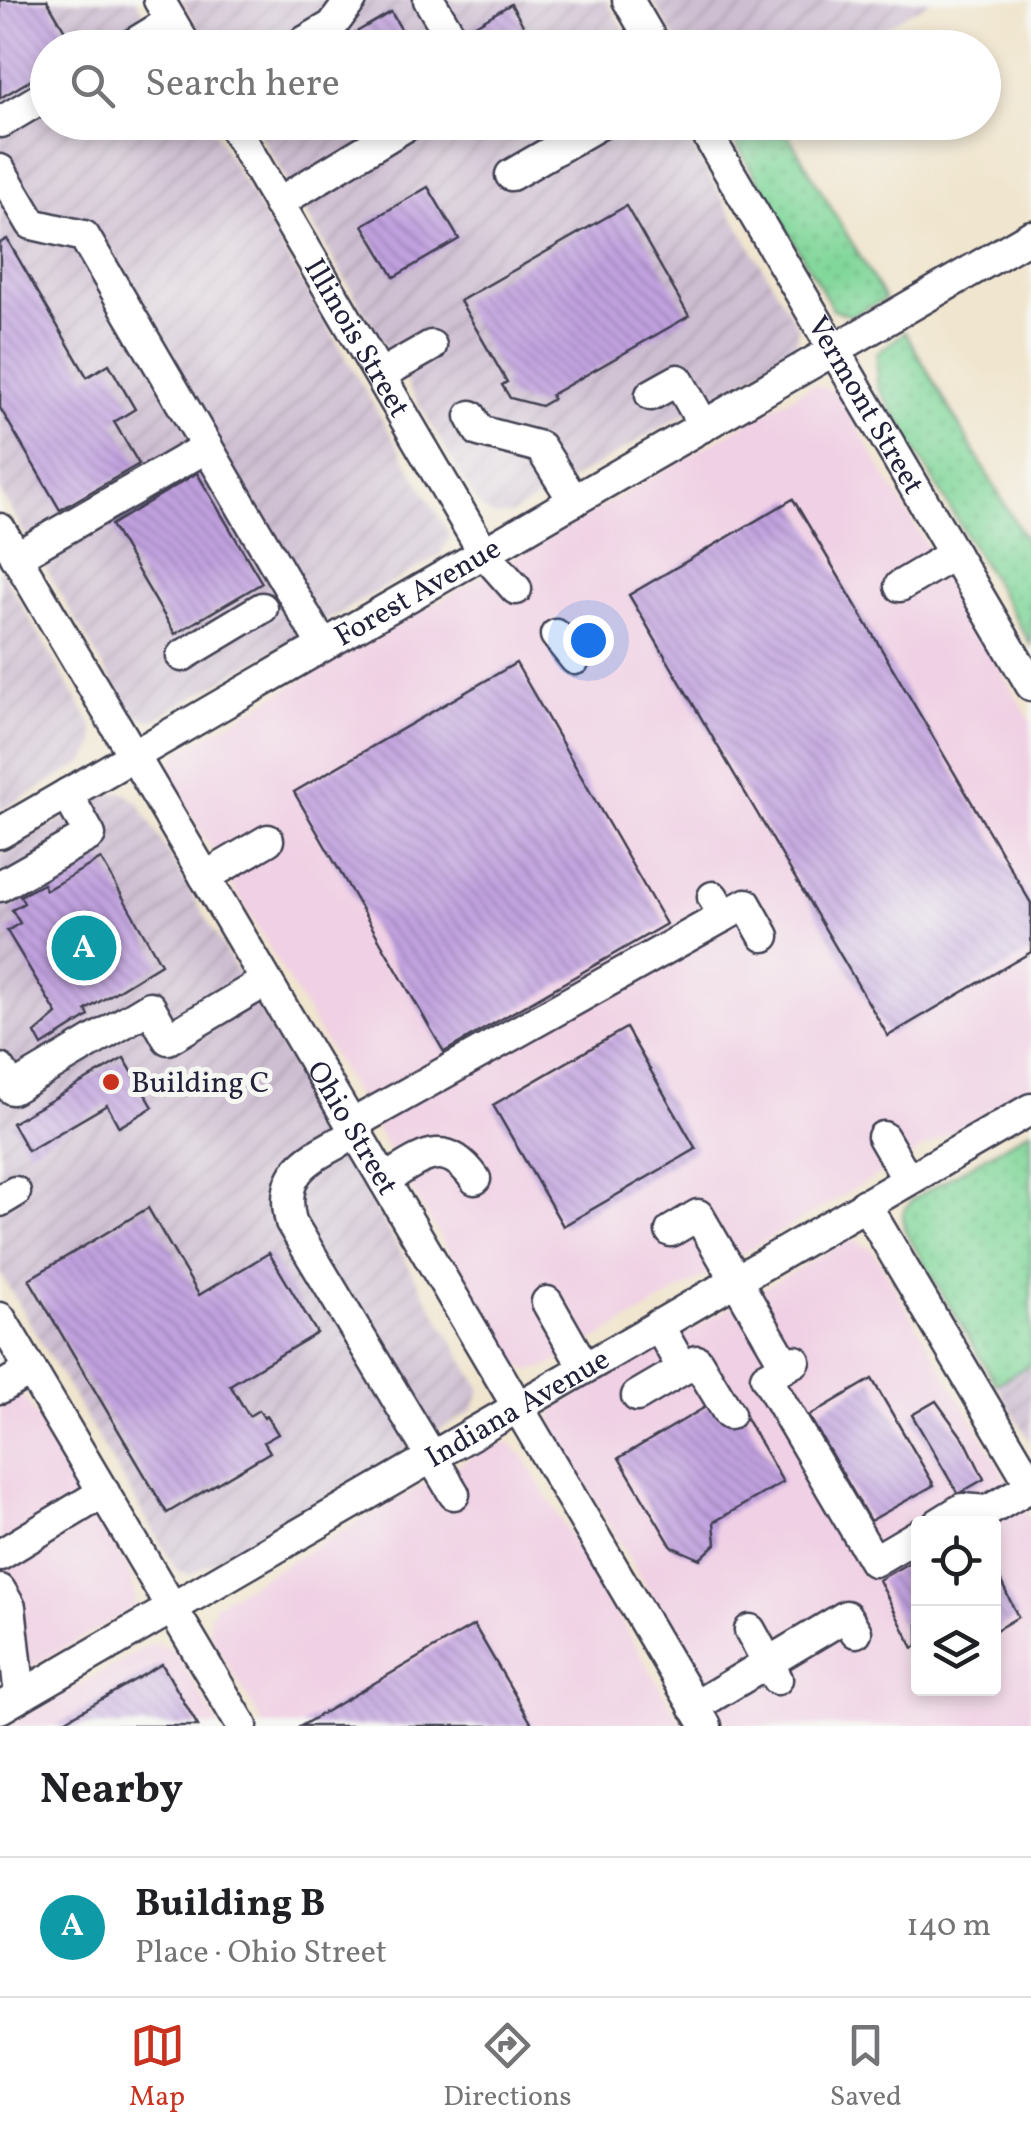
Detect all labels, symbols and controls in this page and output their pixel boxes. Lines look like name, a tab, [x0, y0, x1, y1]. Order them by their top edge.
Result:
search box	[30, 30, 1001, 140]
icon: search	[65, 58, 120, 113]
text: Search here	[145, 59, 340, 112]
street label: Illinois Street	[293, 251, 419, 426]
street label: Vermont Street	[796, 309, 933, 503]
street label: Forest Avenue	[327, 529, 509, 658]
your location	[563, 615, 614, 666]
pin: A	[52, 910, 116, 986]
street label: Ohio Street	[295, 1054, 407, 1204]
place label: Building C	[131, 1063, 269, 1105]
marker: Building C	[100, 1071, 122, 1093]
street label: Indiana Avenue	[418, 1339, 618, 1479]
map controls	[911, 1516, 1001, 1696]
button: locate	[911, 1516, 1001, 1606]
button: layers	[911, 1606, 1001, 1696]
text: Nearby	[40, 1762, 183, 1821]
text: Building B	[135, 1879, 326, 1932]
text: A	[61, 1905, 84, 1949]
text: 140 m	[906, 1905, 991, 1949]
text: Place · Ohio Street	[135, 1932, 387, 1976]
tab: Map	[129, 2018, 185, 2117]
tab: Directions	[443, 2018, 572, 2117]
tab: Saved	[830, 2018, 902, 2117]

